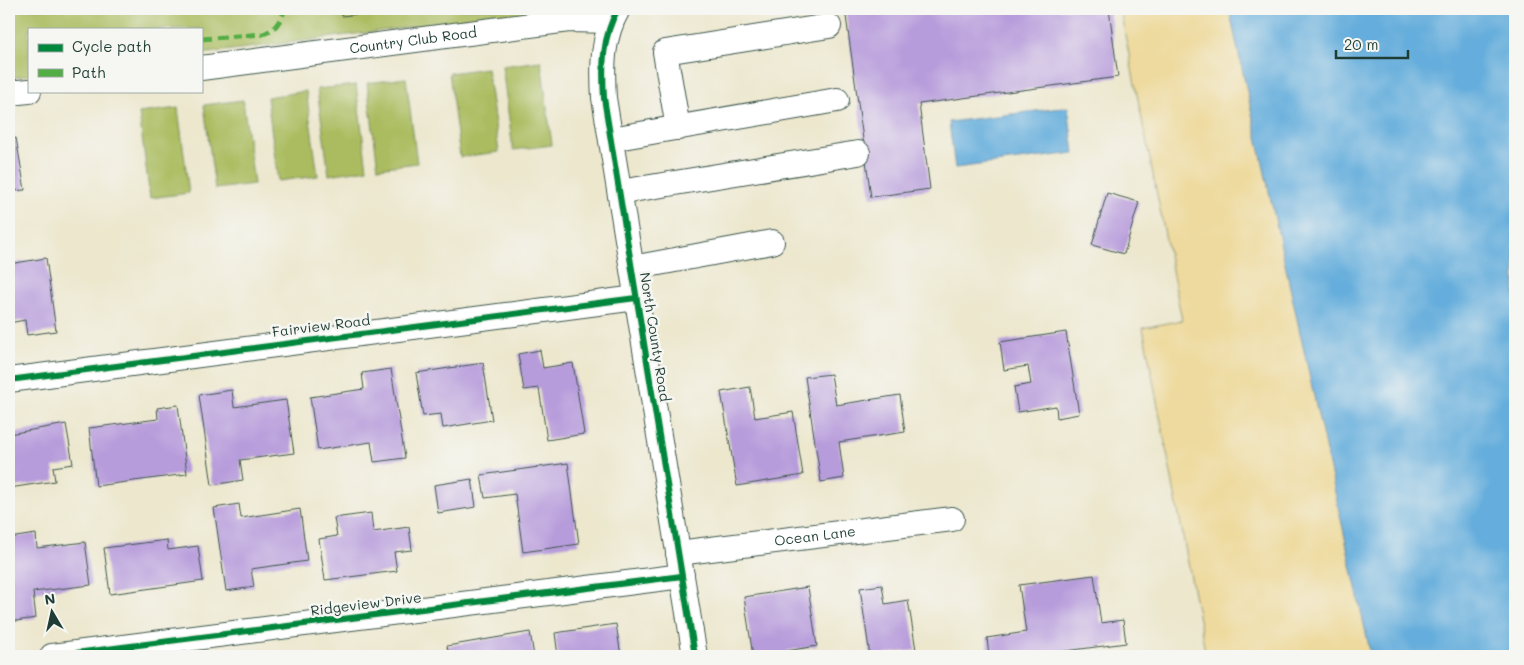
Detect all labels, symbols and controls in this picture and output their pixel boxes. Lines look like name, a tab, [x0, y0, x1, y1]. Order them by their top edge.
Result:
street label: Country Club Road	[348, 22, 478, 58]
legend	[28, 28, 202, 92]
scale bar	[1336, 28, 1409, 60]
text: 20 m	[1344, 34, 1378, 54]
text: Cycle path	[72, 36, 151, 56]
text: Path	[72, 62, 106, 82]
street label: North County Road	[636, 271, 675, 403]
street label: Fairview Road	[271, 310, 371, 341]
street label: Ocean Lane	[773, 521, 857, 550]
street label: Ridgeview Drive	[309, 587, 422, 620]
north arrow	[28, 588, 78, 638]
text: N	[43, 588, 57, 609]

